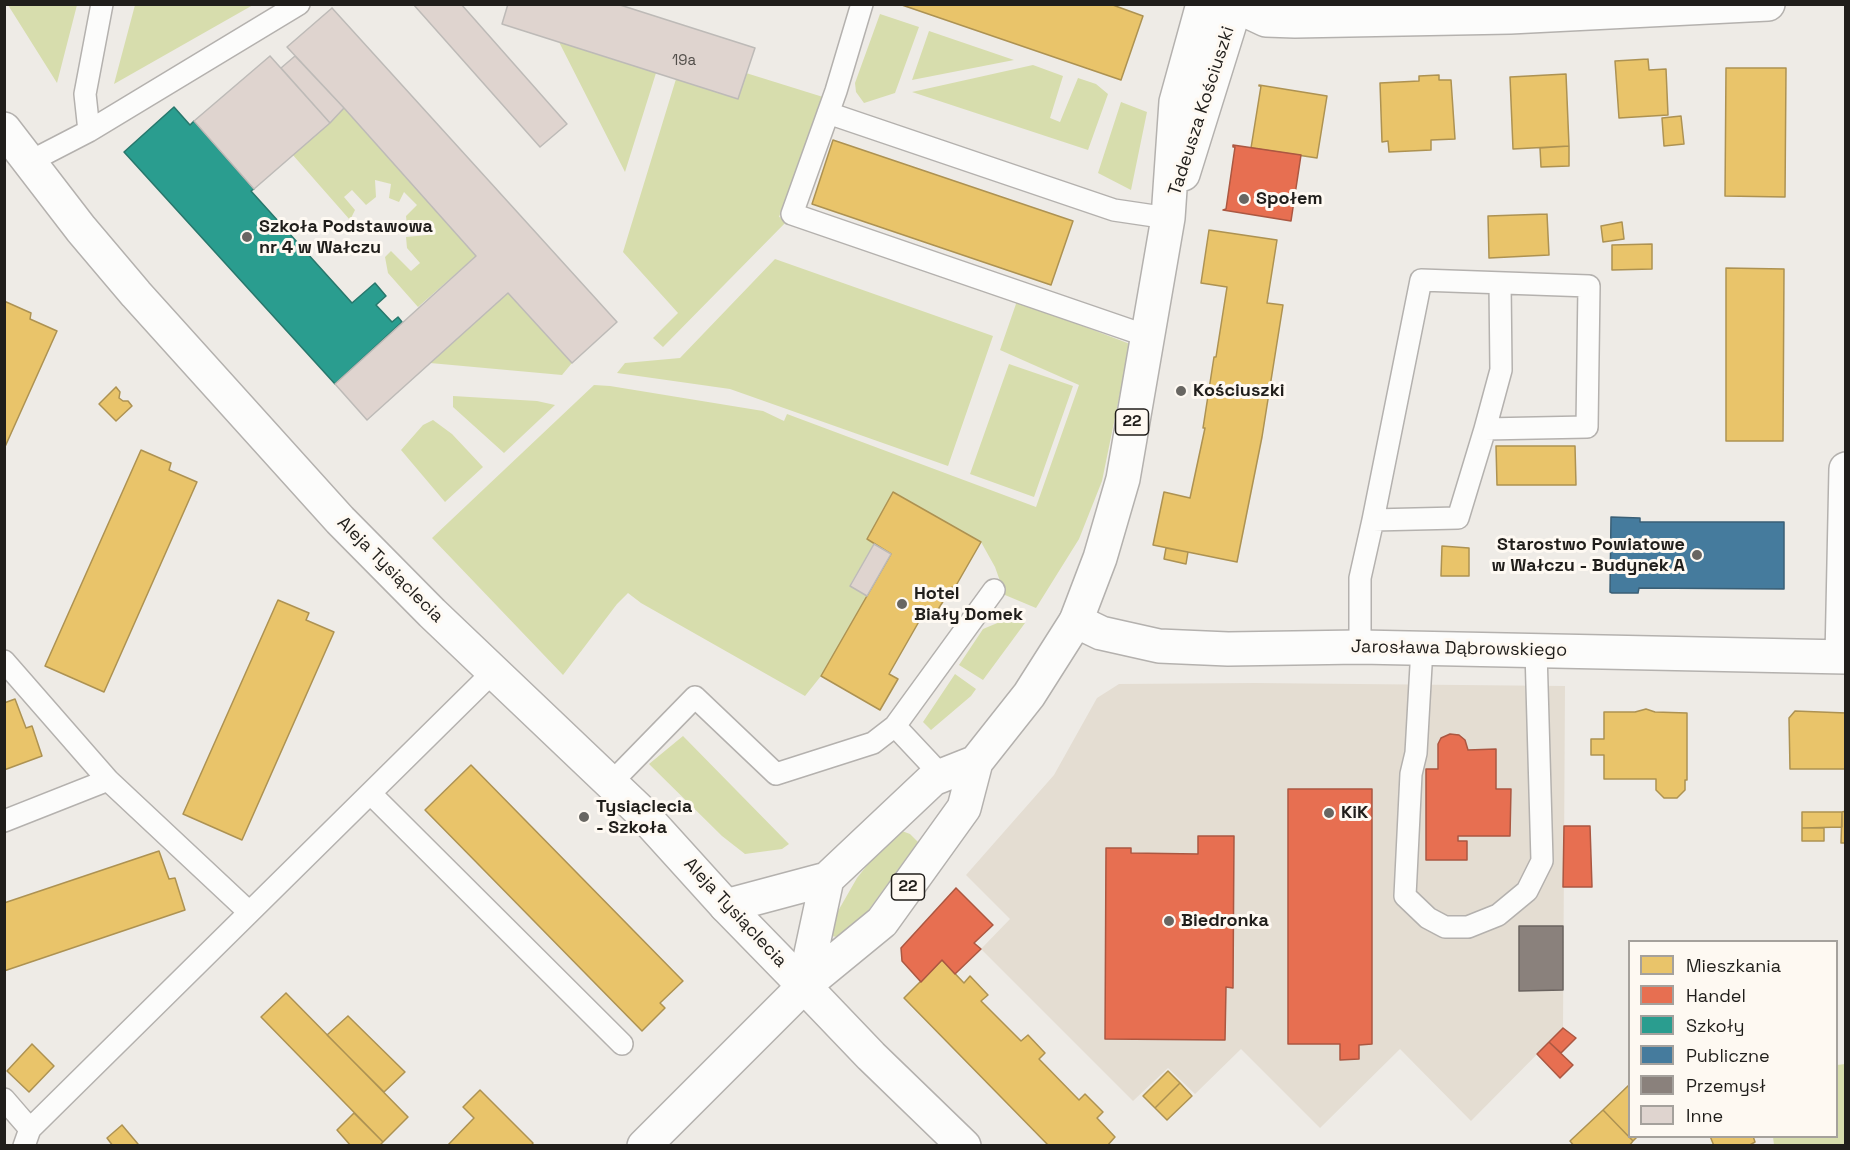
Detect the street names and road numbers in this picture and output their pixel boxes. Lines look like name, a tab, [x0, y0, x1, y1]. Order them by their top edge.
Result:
street label: Tadeusza Kościuszki	[1164, 24, 1240, 198]
road number: 22	[1116, 409, 1148, 435]
street label: Aleja Tysiąclecia	[332, 512, 448, 628]
street label: Jarosława Dąbrowskiego	[1351, 636, 1567, 662]
street label: Aleja Tysiąclecia	[679, 854, 791, 972]
road number: 22	[892, 874, 924, 900]

